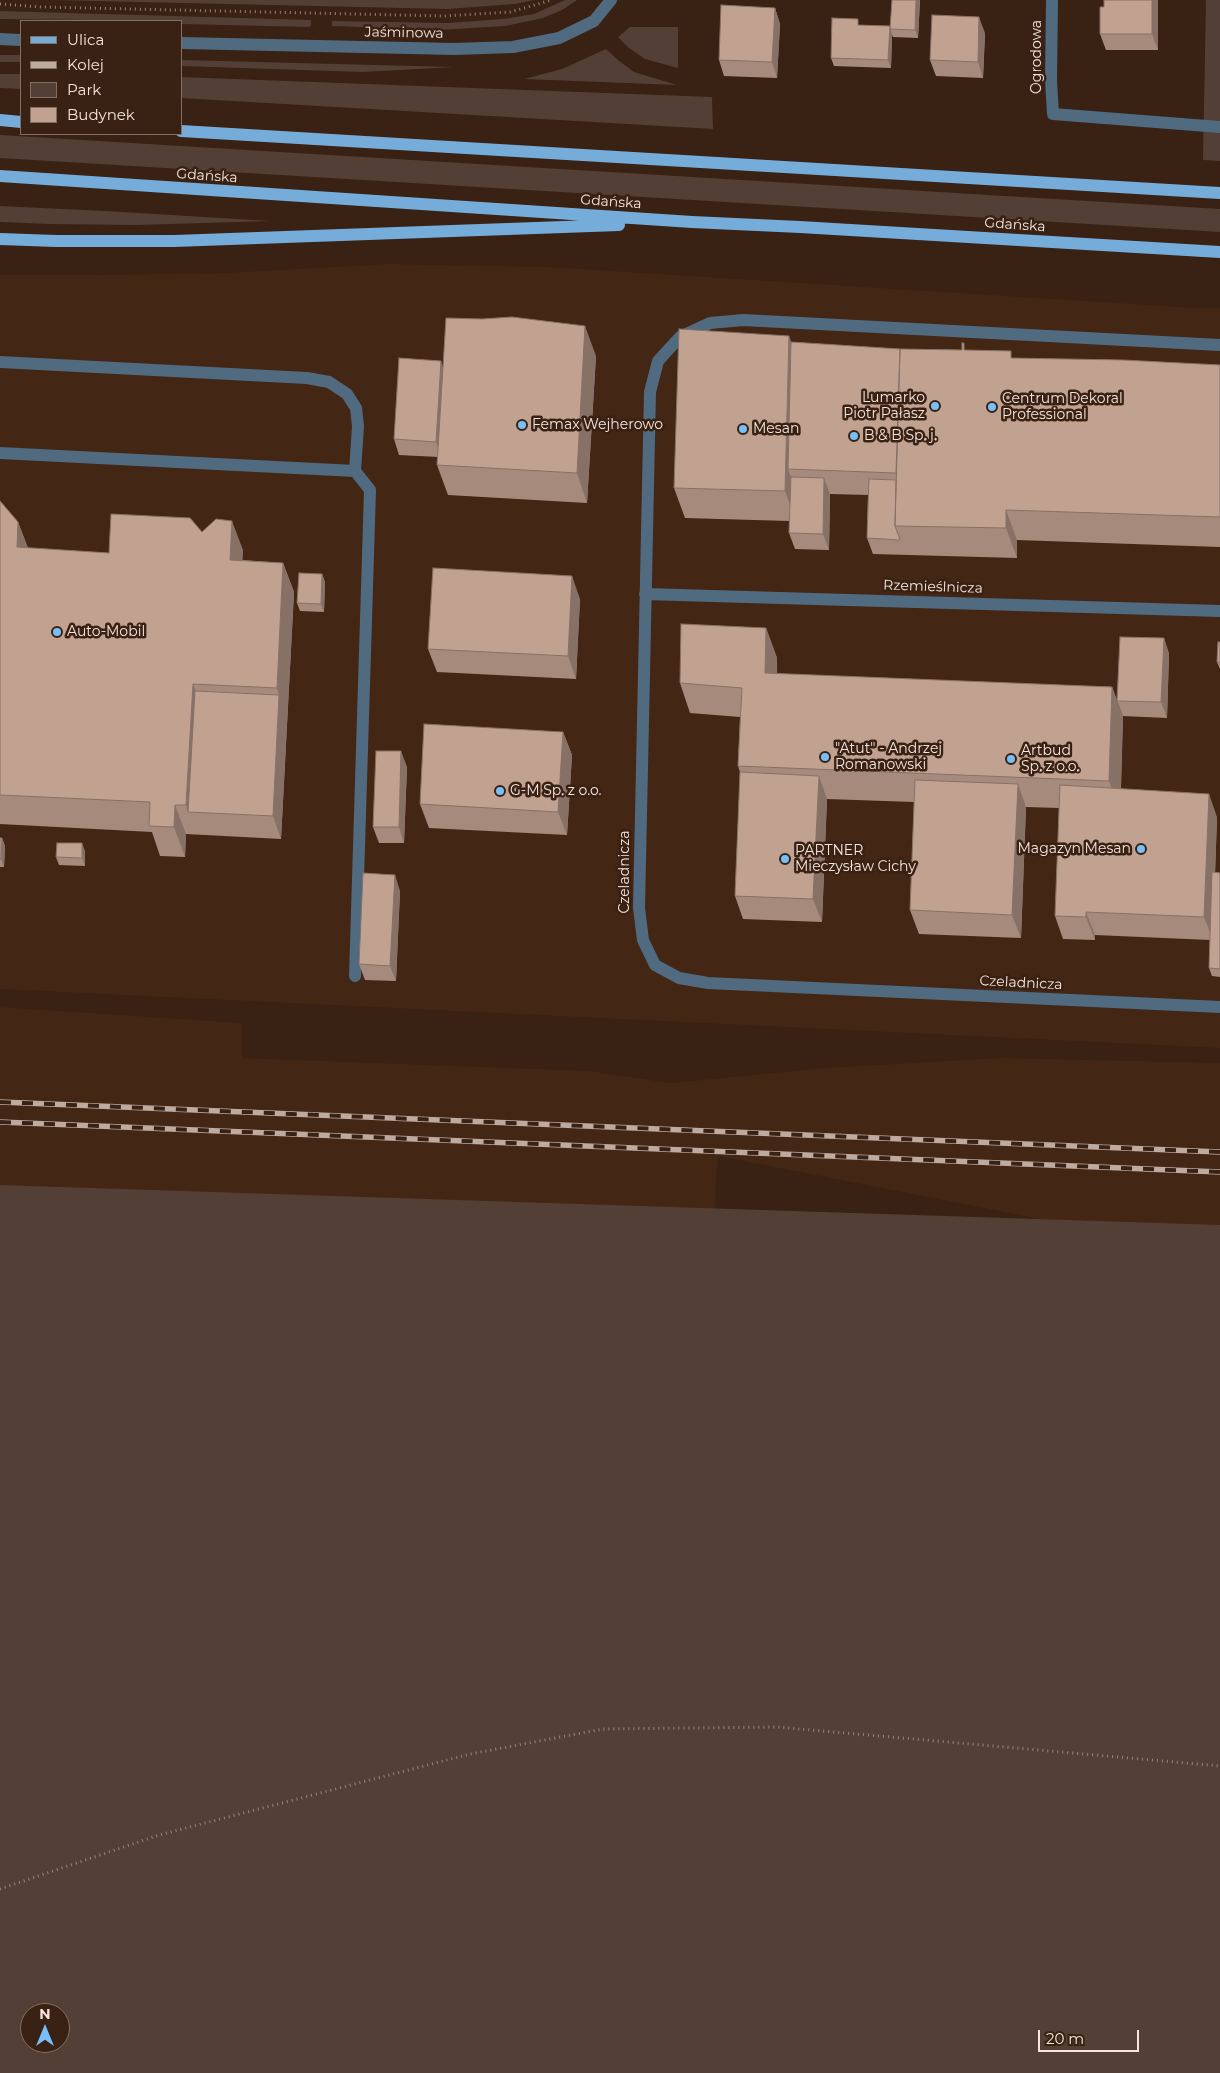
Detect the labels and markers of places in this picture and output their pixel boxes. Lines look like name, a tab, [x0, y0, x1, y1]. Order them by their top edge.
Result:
place label: Lumarko Piotr Pałasz	[843, 390, 925, 422]
place label: Centrum Dekoral Professional	[1002, 391, 1123, 424]
marker: Lumarko Piotr Pałasz	[929, 400, 941, 412]
marker: Centrum Dekoral Professional	[986, 401, 998, 413]
place label: Femax Wejherowo	[532, 417, 663, 433]
marker: Femax Wejherowo	[516, 419, 528, 431]
place label: Mesan	[753, 421, 799, 437]
marker: Mesan	[737, 423, 749, 435]
place label: B & B Sp. j.	[864, 428, 937, 444]
marker: B & B Sp. j.	[848, 430, 860, 442]
place label: Auto-Mobil	[67, 624, 145, 640]
marker: Auto-Mobil	[51, 626, 63, 638]
place label: "Atut" - Andrzej Romanowski	[835, 741, 942, 774]
place label: Artbud Sp. z o.o.	[1021, 743, 1079, 776]
marker: "Atut" - Andrzej Romanowski	[819, 751, 831, 763]
marker: Artbud Sp. z o.o.	[1005, 753, 1017, 765]
place label: G-M Sp. z o.o.	[510, 783, 601, 799]
marker: G-M Sp. z o.o.	[494, 785, 506, 797]
place label: Magazyn Mesan	[1018, 841, 1131, 857]
place label: PARTNER Mieczysław Cichy	[795, 843, 916, 876]
marker: Magazyn Mesan	[1135, 843, 1147, 855]
marker: PARTNER Mieczysław Cichy	[779, 853, 791, 865]

